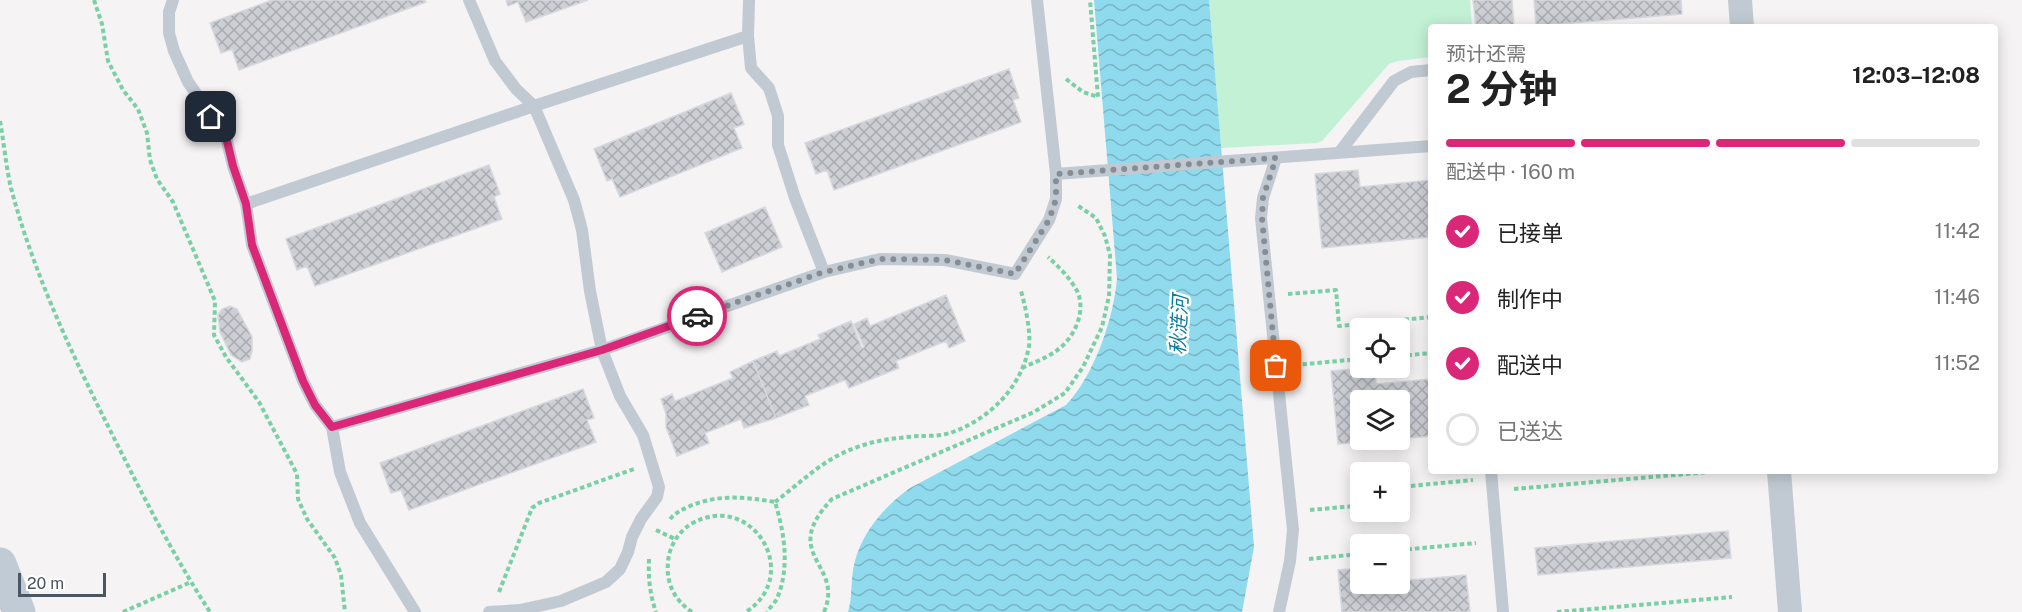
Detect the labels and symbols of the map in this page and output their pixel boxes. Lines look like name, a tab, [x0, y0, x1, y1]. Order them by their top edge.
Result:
pin	[185, 91, 236, 142]
courier	[667, 286, 727, 346]
water label: 秋涟河	[1165, 290, 1193, 356]
pin	[1250, 340, 1301, 391]
scale bar	[18, 570, 106, 598]

